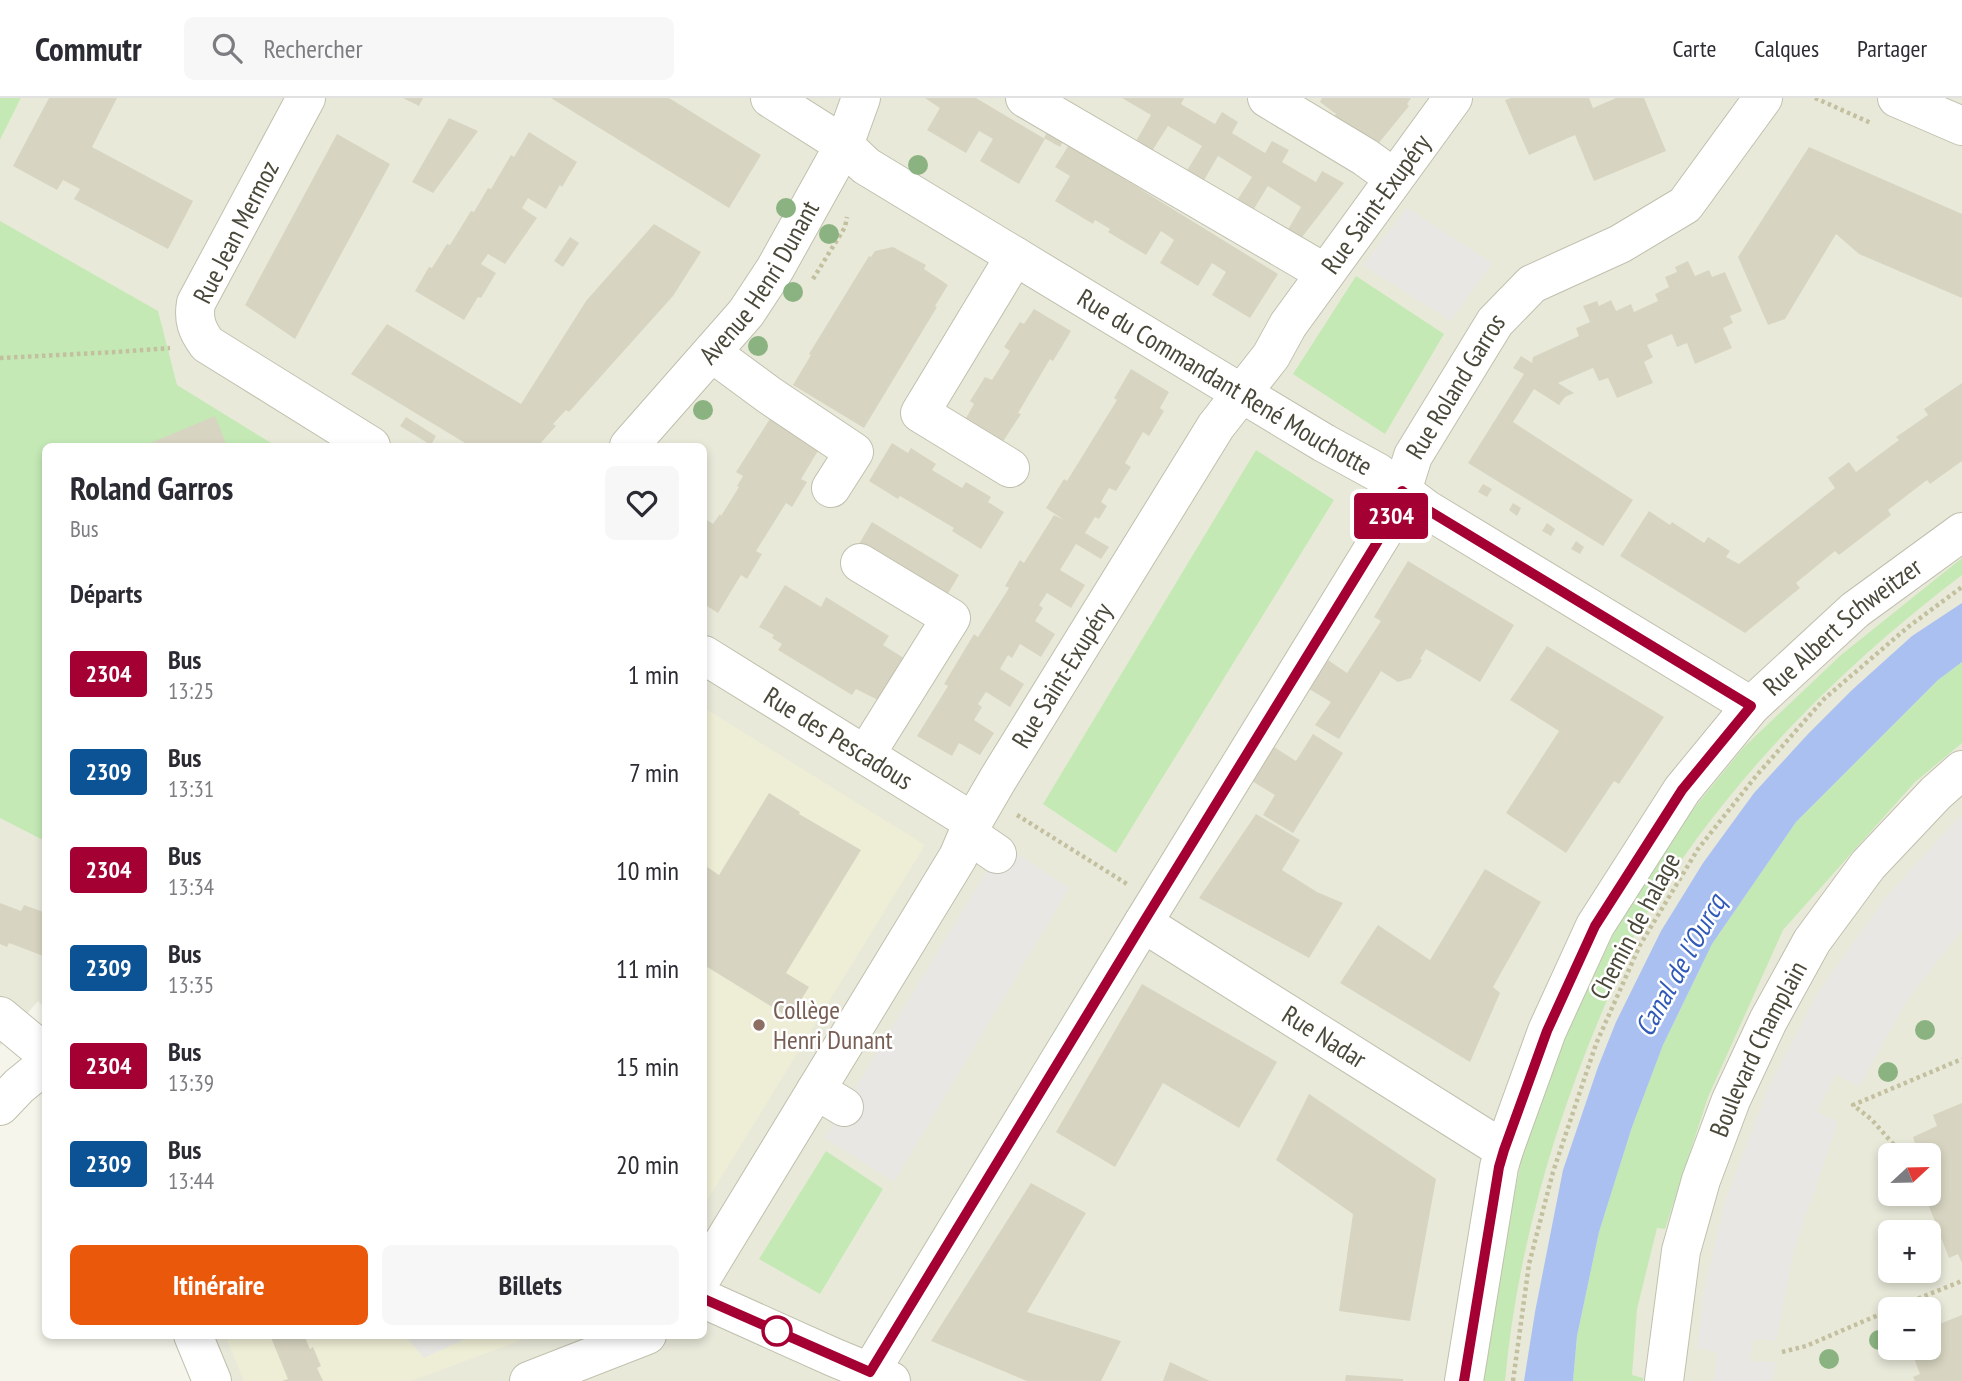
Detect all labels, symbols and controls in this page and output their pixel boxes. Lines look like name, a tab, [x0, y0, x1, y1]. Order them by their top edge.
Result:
search box	[184, 17, 674, 80]
text: Commutr	[35, 27, 142, 70]
icon: search	[208, 29, 246, 67]
text: Rechercher	[264, 32, 363, 65]
text: Carte	[1673, 33, 1716, 64]
text: Calques	[1754, 33, 1819, 64]
text: Partager	[1857, 33, 1927, 64]
street label: Rue Saint-Exupéry	[1314, 127, 1438, 280]
street label: Rue Jean Mermoz	[185, 155, 286, 309]
street label: Avenue Henri Dunant	[692, 195, 826, 371]
street label: Rue du Commandant René Mouchotte	[1072, 281, 1378, 482]
street label: Rue Roland Garros	[1398, 305, 1511, 465]
text: Roland Garros	[70, 466, 233, 509]
button: heart	[605, 466, 679, 540]
line badge: 2304	[1342, 493, 1440, 539]
text: 2304	[1368, 500, 1414, 531]
text: Bus	[70, 514, 99, 543]
street label: Rue Albert Schweitzer	[1756, 550, 1928, 703]
text: Départs	[70, 577, 142, 610]
street label: Rue Saint-Exupéry	[1004, 596, 1119, 754]
text: Bus	[168, 643, 201, 676]
text: 2304	[86, 658, 131, 689]
text: 1 min	[628, 658, 679, 691]
text: 13:25	[168, 676, 214, 705]
street label: Rue des Pescadous	[758, 679, 919, 797]
text: Bus	[168, 741, 201, 774]
text: 2309	[86, 756, 131, 787]
text: 7 min	[629, 756, 679, 789]
text: 13:31	[168, 774, 214, 803]
text: Bus	[168, 839, 201, 872]
street label: Chemin de halage	[1582, 847, 1687, 1005]
text: 2304	[86, 854, 131, 885]
text: 10 min	[616, 854, 679, 887]
text: 13:34	[168, 872, 214, 901]
water label: Canal de l'Ourcq	[1625, 886, 1735, 1042]
text: Bus	[168, 937, 201, 970]
text: 2309	[86, 952, 131, 983]
text: 11 min	[616, 952, 679, 985]
street label: Boulevard Champlain	[1702, 955, 1814, 1141]
text: 13:35	[168, 970, 214, 999]
place label: Collège Henri Dunant	[773, 993, 893, 1056]
street label: Rue Nadar	[1276, 998, 1373, 1075]
marker: Collège Henri Dunant	[751, 1017, 767, 1033]
text: Bus	[168, 1035, 201, 1068]
text: 2304	[86, 1050, 131, 1081]
text: 15 min	[616, 1050, 679, 1083]
text: 13:39	[168, 1068, 214, 1097]
text: Bus	[168, 1133, 201, 1166]
north arrow	[1878, 1143, 1941, 1206]
map controls	[1878, 1143, 1941, 1360]
text: 2309	[86, 1148, 131, 1179]
text: 20 min	[616, 1148, 679, 1181]
text: 13:44	[168, 1166, 214, 1195]
button: +	[1878, 1220, 1941, 1283]
button: Itinéraire	[70, 1245, 368, 1325]
button: Billets	[382, 1245, 679, 1325]
button: −	[1878, 1297, 1941, 1360]
unlabelled marker	[762, 1316, 792, 1346]

